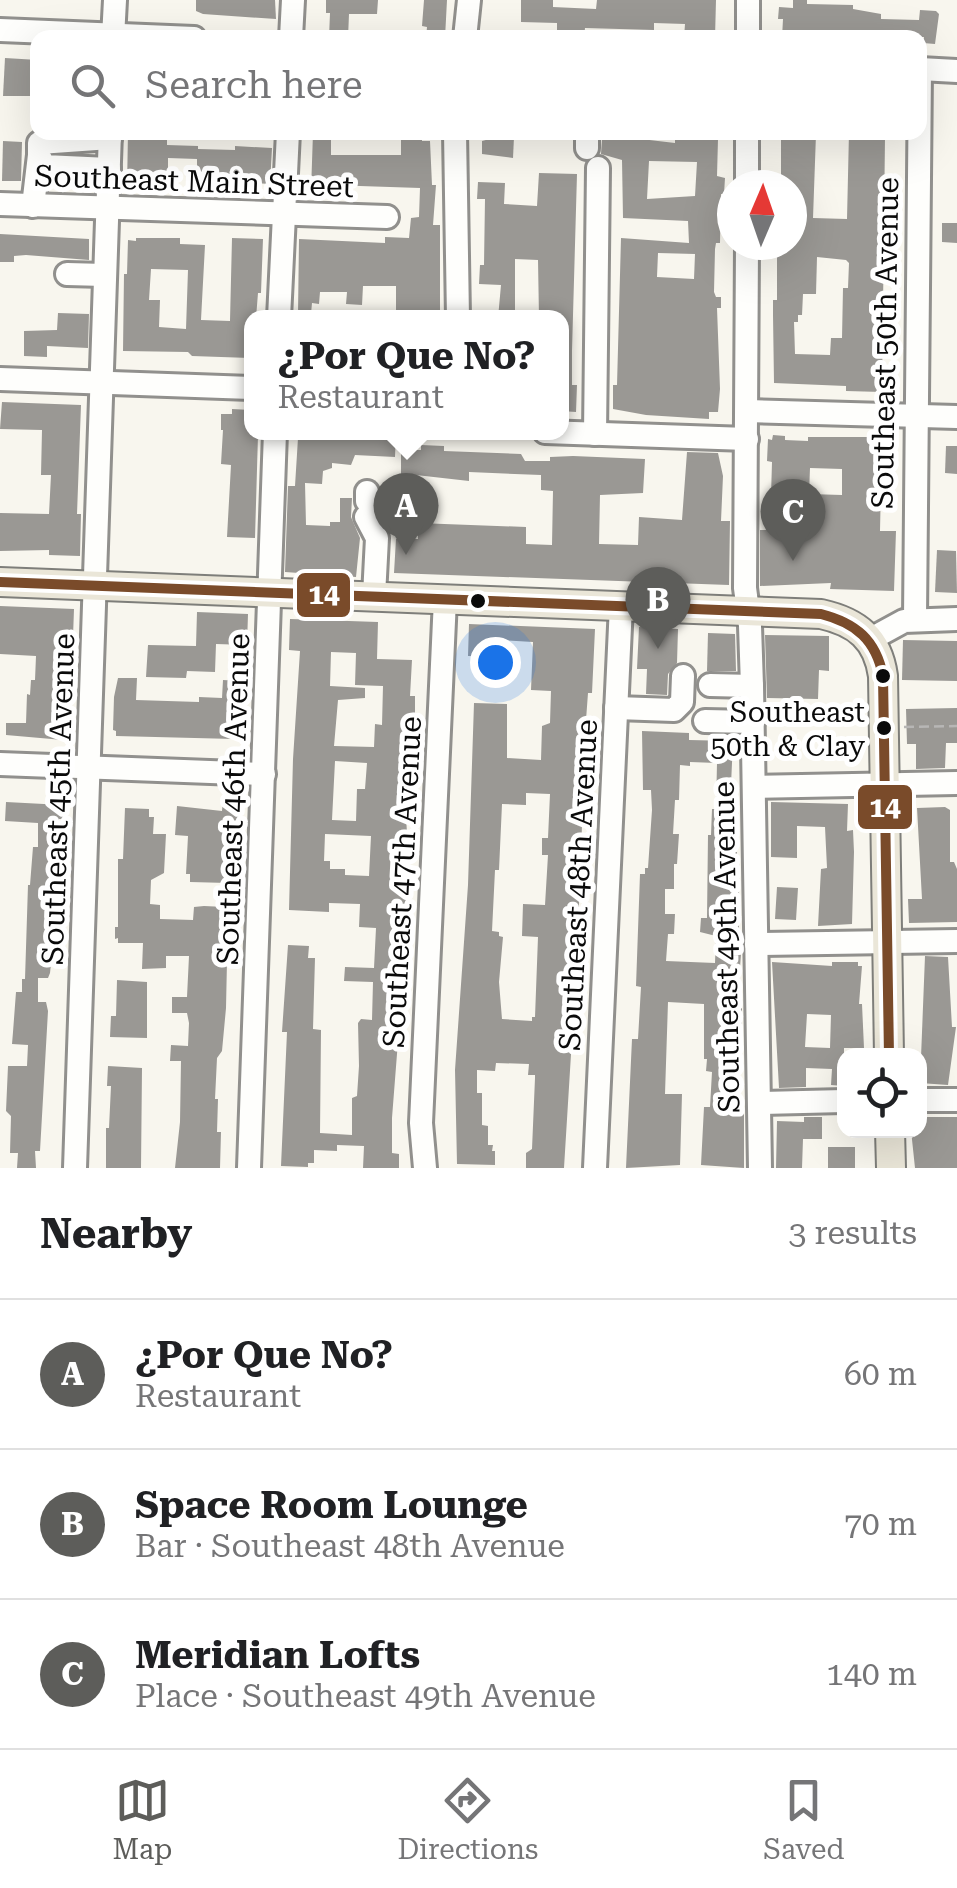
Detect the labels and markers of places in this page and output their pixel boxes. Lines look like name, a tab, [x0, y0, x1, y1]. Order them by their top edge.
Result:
pin: A	[374, 472, 438, 555]
pin: C	[760, 478, 826, 561]
pin: B	[626, 566, 690, 649]
unlabelled marker	[468, 591, 488, 611]
unlabelled marker	[873, 666, 893, 686]
place label: Southeast 50th & Clay	[710, 696, 865, 763]
marker: Southeast 50th & Clay	[874, 718, 894, 738]

